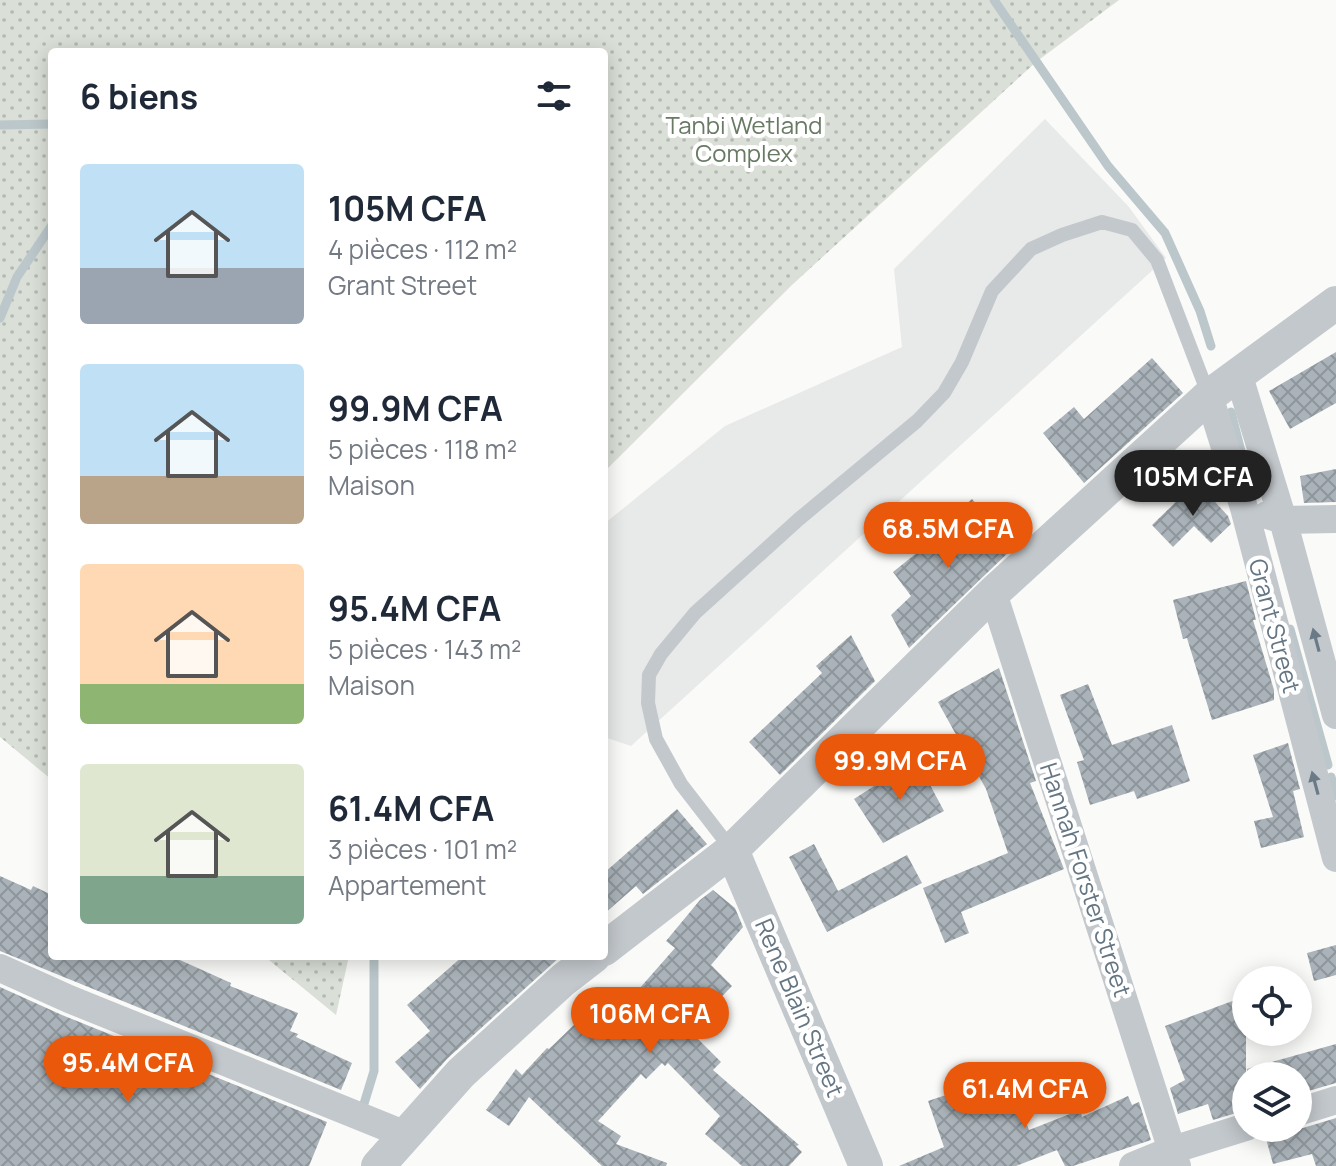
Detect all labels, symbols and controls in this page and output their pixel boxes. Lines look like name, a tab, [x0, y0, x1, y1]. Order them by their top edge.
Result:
text: 6 biens	[80, 73, 198, 119]
icon: filters	[532, 74, 576, 118]
park label: Tanbi Wetland Complex	[666, 108, 822, 169]
text: 105M CFA	[328, 185, 486, 231]
icon: home	[144, 196, 240, 292]
text: 4 pièces · 112 m²	[328, 231, 517, 267]
text: Grant Street	[328, 267, 477, 303]
text: 99.9M CFA	[328, 385, 503, 431]
icon: home	[144, 396, 240, 492]
text: 5 pièces · 118 m²	[328, 431, 517, 467]
pin: 105M CFA	[1110, 450, 1276, 518]
text: 105M CFA	[1132, 458, 1254, 494]
text: Maison	[328, 467, 415, 503]
pin: 68.5M CFA	[856, 502, 1040, 570]
text: 68.5M CFA	[882, 510, 1014, 546]
street label: Grant Street	[1242, 555, 1309, 696]
text: 95.4M CFA	[328, 585, 501, 631]
icon: home	[144, 596, 240, 692]
one-way arrow	[1309, 627, 1321, 652]
text: 5 pièces · 143 m²	[328, 631, 522, 667]
text: Maison	[328, 667, 415, 703]
pin: 99.9M CFA	[808, 734, 992, 802]
text: 99.9M CFA	[833, 742, 967, 778]
street label: Hannah Forster Street	[1033, 758, 1140, 1001]
one-way arrow	[1308, 770, 1321, 794]
text: 61.4M CFA	[328, 785, 494, 831]
icon: home	[144, 796, 240, 892]
text: 3 pièces · 101 m²	[328, 831, 517, 867]
text: Appartement	[328, 867, 486, 903]
street label: Rene Blain Street	[748, 913, 853, 1102]
map controls	[1232, 966, 1312, 1142]
button: locate	[1232, 966, 1312, 1046]
pin: 106M CFA	[567, 987, 733, 1055]
text: 106M CFA	[589, 995, 711, 1031]
pin: 95.4M CFA	[36, 1036, 220, 1104]
text: 95.4M CFA	[62, 1044, 194, 1080]
pin: 61.4M CFA	[933, 1062, 1117, 1130]
button: layers	[1232, 1062, 1312, 1142]
text: 61.4M CFA	[961, 1070, 1089, 1106]

